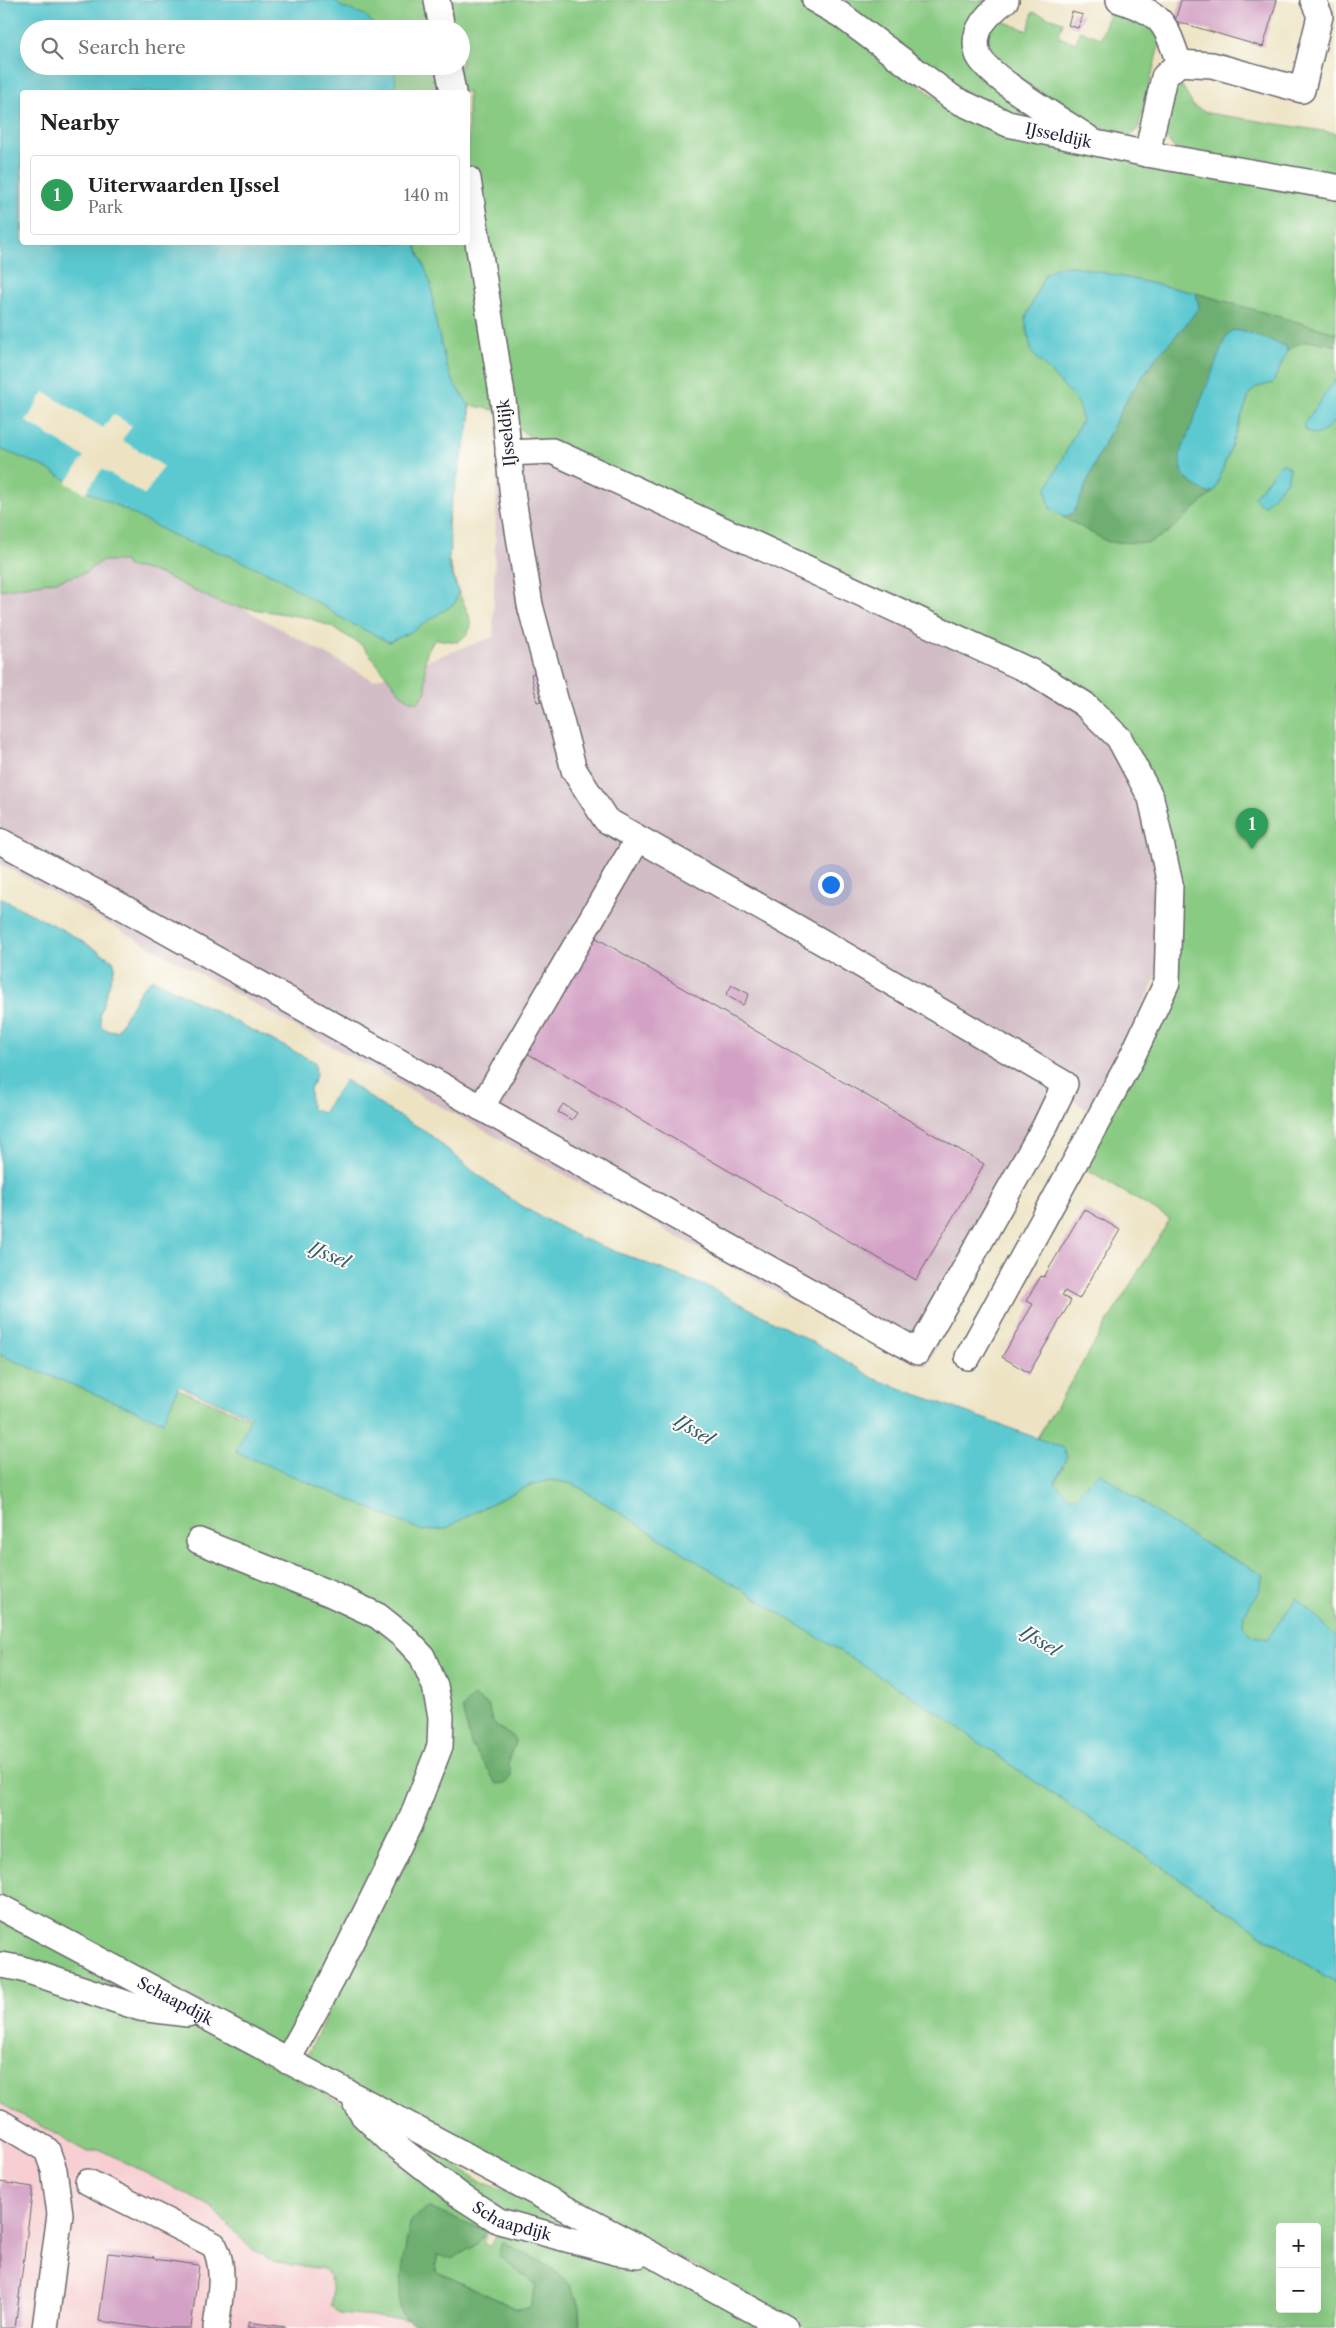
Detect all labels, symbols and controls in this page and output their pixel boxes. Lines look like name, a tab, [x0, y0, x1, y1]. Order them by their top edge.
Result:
search box	[20, 20, 470, 75]
icon: search	[38, 34, 66, 62]
text: Search here	[78, 36, 186, 59]
text: Nearby	[40, 110, 119, 135]
street label: IJsseldijk	[1023, 118, 1094, 152]
text: Uiterwaarden IJssel	[88, 174, 280, 197]
text: 1	[53, 185, 61, 205]
text: 140 m	[404, 185, 449, 205]
text: Park	[88, 197, 123, 217]
street label: IJsseldijk	[492, 398, 519, 468]
pin: 1	[1236, 808, 1268, 849]
your location	[818, 872, 844, 898]
water label: IJssel	[303, 1236, 355, 1274]
water label: IJssel	[668, 1409, 720, 1451]
water label: IJssel	[1015, 1619, 1066, 1663]
street label: Schaapdijk	[134, 1972, 218, 2029]
street label: Schaapdijk	[469, 2197, 554, 2245]
map controls	[1276, 2223, 1321, 2313]
button: +	[1276, 2223, 1321, 2268]
button: −	[1276, 2268, 1321, 2313]

